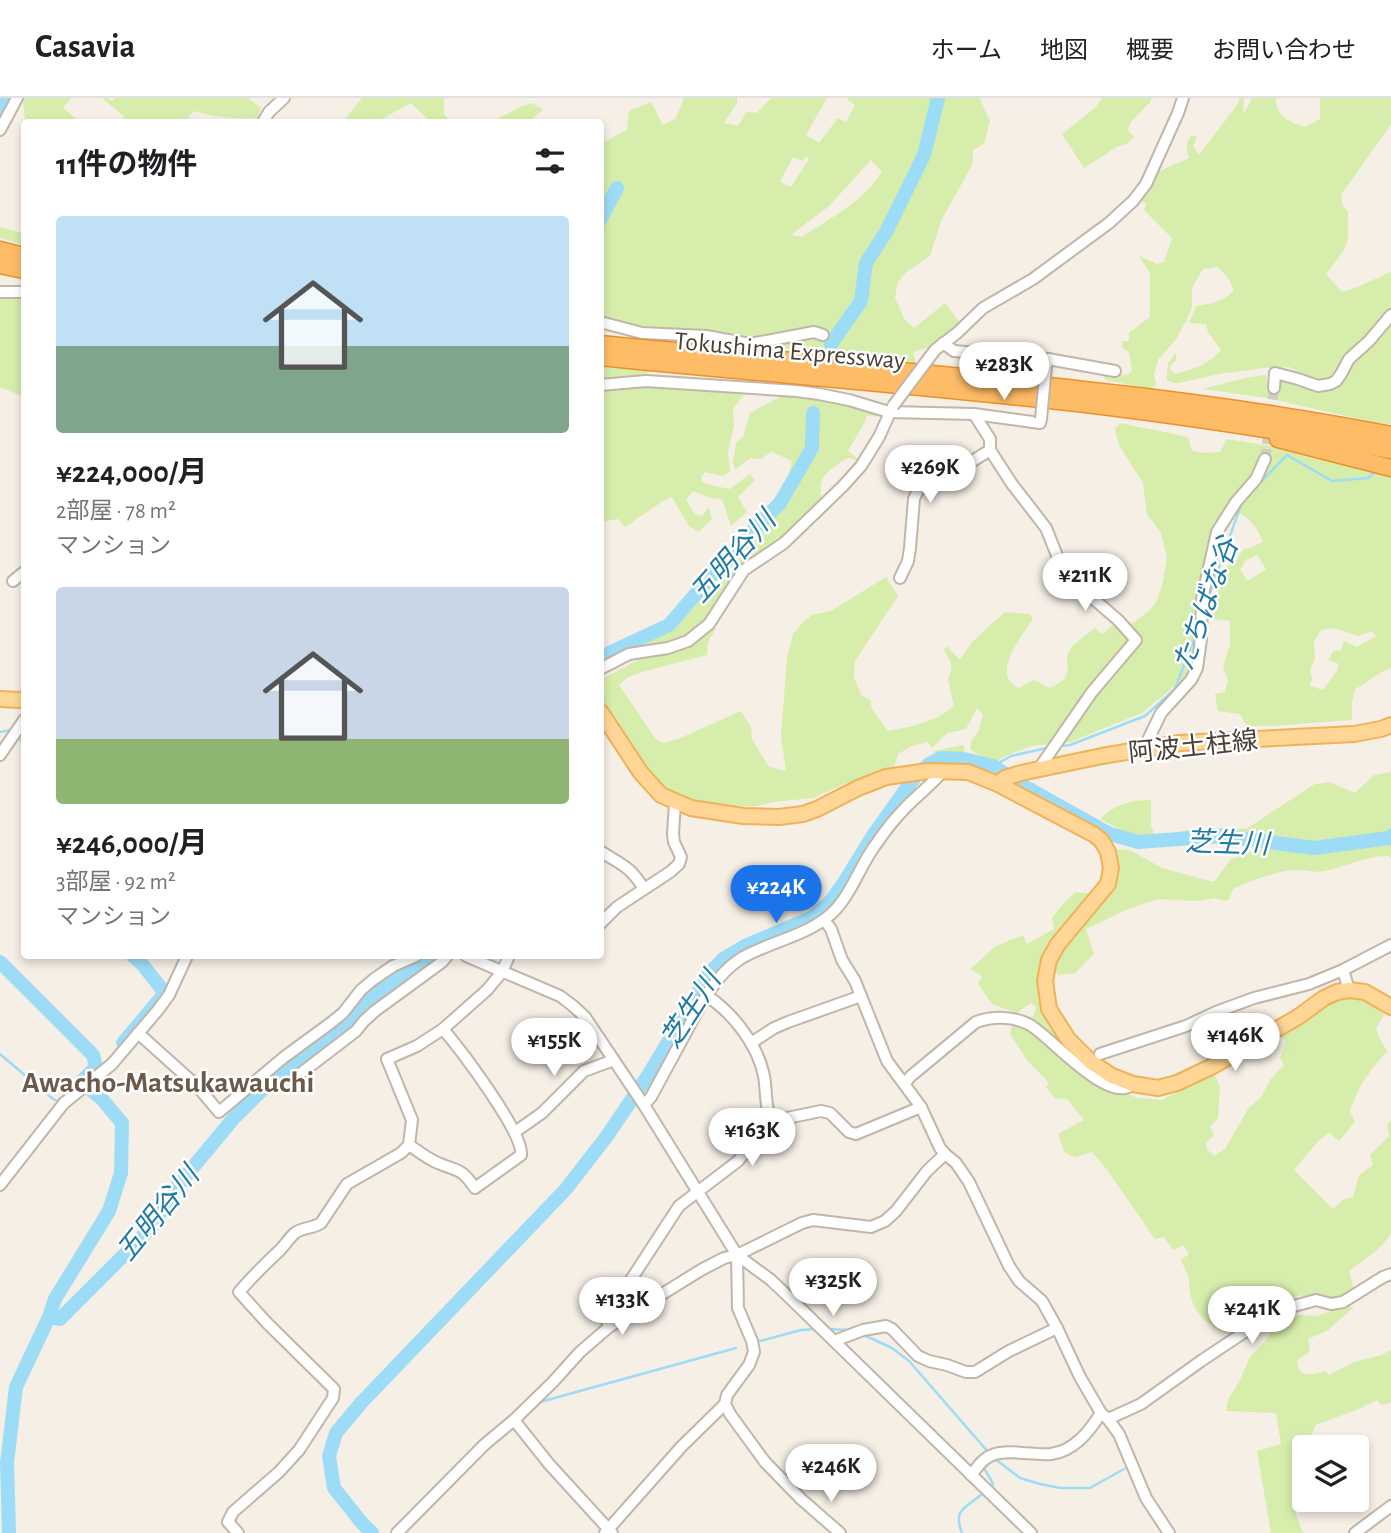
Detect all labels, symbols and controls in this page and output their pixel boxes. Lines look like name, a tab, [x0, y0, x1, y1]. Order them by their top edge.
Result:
text: Casavia	[35, 31, 135, 64]
text: ホーム	[931, 39, 1002, 63]
text: 地図	[1040, 39, 1088, 63]
text: 概要	[1126, 39, 1174, 63]
text: お問い合わせ	[1212, 39, 1356, 63]
icon: filters	[531, 142, 569, 180]
text: 11件の物件	[56, 150, 198, 180]
icon: home	[250, 262, 376, 388]
street label: Tokushima Expressway	[673, 328, 906, 374]
pin: ¥283K	[955, 342, 1053, 402]
text: ¥283K	[975, 353, 1033, 376]
pin: ¥269K	[881, 446, 979, 505]
text: ¥269K	[901, 456, 959, 479]
text: ¥224,000/月	[56, 458, 207, 488]
text: 2部屋 · 78 m²	[56, 500, 176, 523]
water label: 五明谷川	[685, 503, 783, 608]
water label: たちばな谷	[1168, 532, 1245, 675]
text: マンション	[56, 535, 171, 558]
pin: ¥211K	[1036, 554, 1134, 613]
text: ¥211K	[1059, 564, 1111, 587]
icon: home	[250, 633, 376, 759]
street label: 阿波土柱線	[1127, 726, 1259, 767]
water label: 芝生川	[1184, 827, 1272, 860]
text: ¥246,000/月	[56, 829, 208, 859]
pin: ¥224K	[727, 866, 825, 925]
text: 3部屋 · 92 m²	[56, 871, 176, 894]
text: ¥224K	[747, 876, 805, 899]
text: マンション	[56, 906, 171, 929]
water label: 芝生川	[655, 964, 728, 1053]
pin: ¥146K	[1186, 1014, 1284, 1073]
pin: ¥155K	[505, 1018, 603, 1078]
text: ¥146K	[1207, 1024, 1263, 1047]
text: ¥155K	[527, 1029, 581, 1052]
district label: Awacho-Matsukawauchi	[22, 1068, 314, 1098]
pin: ¥163K	[703, 1108, 801, 1168]
text: ¥163K	[725, 1119, 779, 1142]
water label: 五明谷川	[112, 1159, 207, 1267]
pin: ¥325K	[784, 1258, 882, 1318]
text: ¥325K	[805, 1269, 861, 1292]
pin: ¥133K	[573, 1278, 671, 1337]
pin: ¥241K	[1203, 1286, 1301, 1346]
text: ¥133K	[595, 1288, 649, 1311]
text: ¥241K	[1224, 1297, 1280, 1320]
map controls	[1292, 1435, 1369, 1512]
button: layers	[1292, 1435, 1369, 1512]
pin: ¥246K	[782, 1444, 880, 1504]
text: ¥246K	[801, 1455, 861, 1478]

